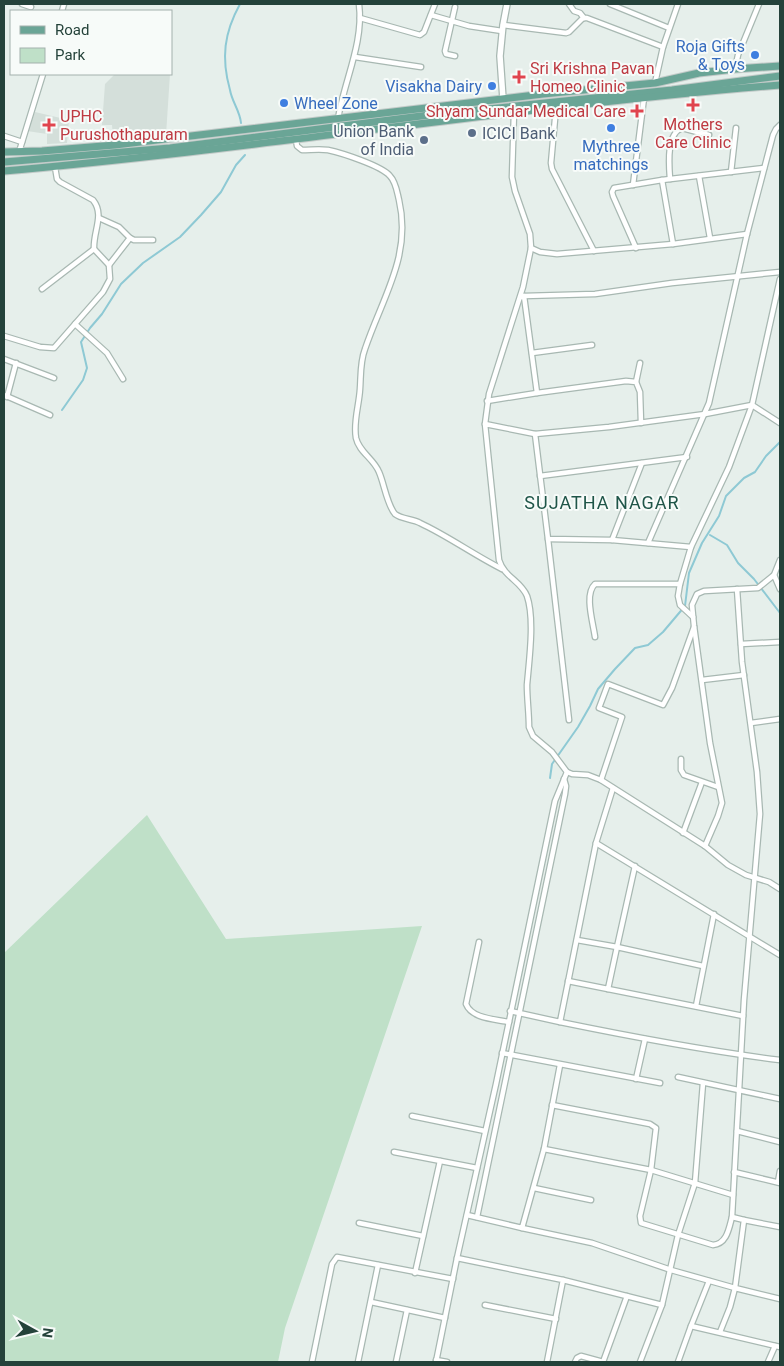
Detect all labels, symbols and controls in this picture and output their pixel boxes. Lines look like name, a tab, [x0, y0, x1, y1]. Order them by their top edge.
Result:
legend	[10, 10, 172, 75]
text: Road	[55, 21, 89, 39]
place label: Roja Gifts & Toys	[676, 37, 745, 74]
text: Park	[55, 46, 86, 64]
marker: Roja Gifts & Toys	[749, 49, 761, 61]
place label: Sri Krishna Pavan Homeo Clinic	[530, 59, 654, 96]
marker: Sri Krishna Pavan Homeo Clinic	[512, 70, 526, 84]
place label: Visakha Dairy	[385, 77, 482, 96]
marker: Visakha Dairy	[486, 80, 498, 92]
place label: Wheel Zone	[294, 94, 378, 113]
marker: Wheel Zone	[278, 97, 290, 109]
marker: Mothers Care Clinic	[686, 98, 700, 112]
place label: Shyam Sundar Medical Care	[426, 102, 626, 121]
marker: Shyam Sundar Medical Care	[630, 104, 644, 118]
place label: UPHC Purushothapuram	[60, 107, 188, 144]
place label: Mothers Care Clinic	[655, 115, 731, 152]
marker: UPHC Purushothapuram	[42, 118, 56, 132]
place label: Union Bank of India	[333, 122, 415, 159]
marker: Mythree matchings	[605, 122, 617, 134]
place label: ICICI Bank	[482, 124, 556, 143]
marker: ICICI Bank	[466, 127, 478, 139]
marker: Union Bank of India	[418, 134, 430, 146]
place label: Mythree matchings	[573, 137, 649, 174]
district label: SUJATHA NAGAR	[524, 492, 680, 513]
north arrow	[10, 1306, 60, 1356]
text: N	[39, 1327, 56, 1339]

